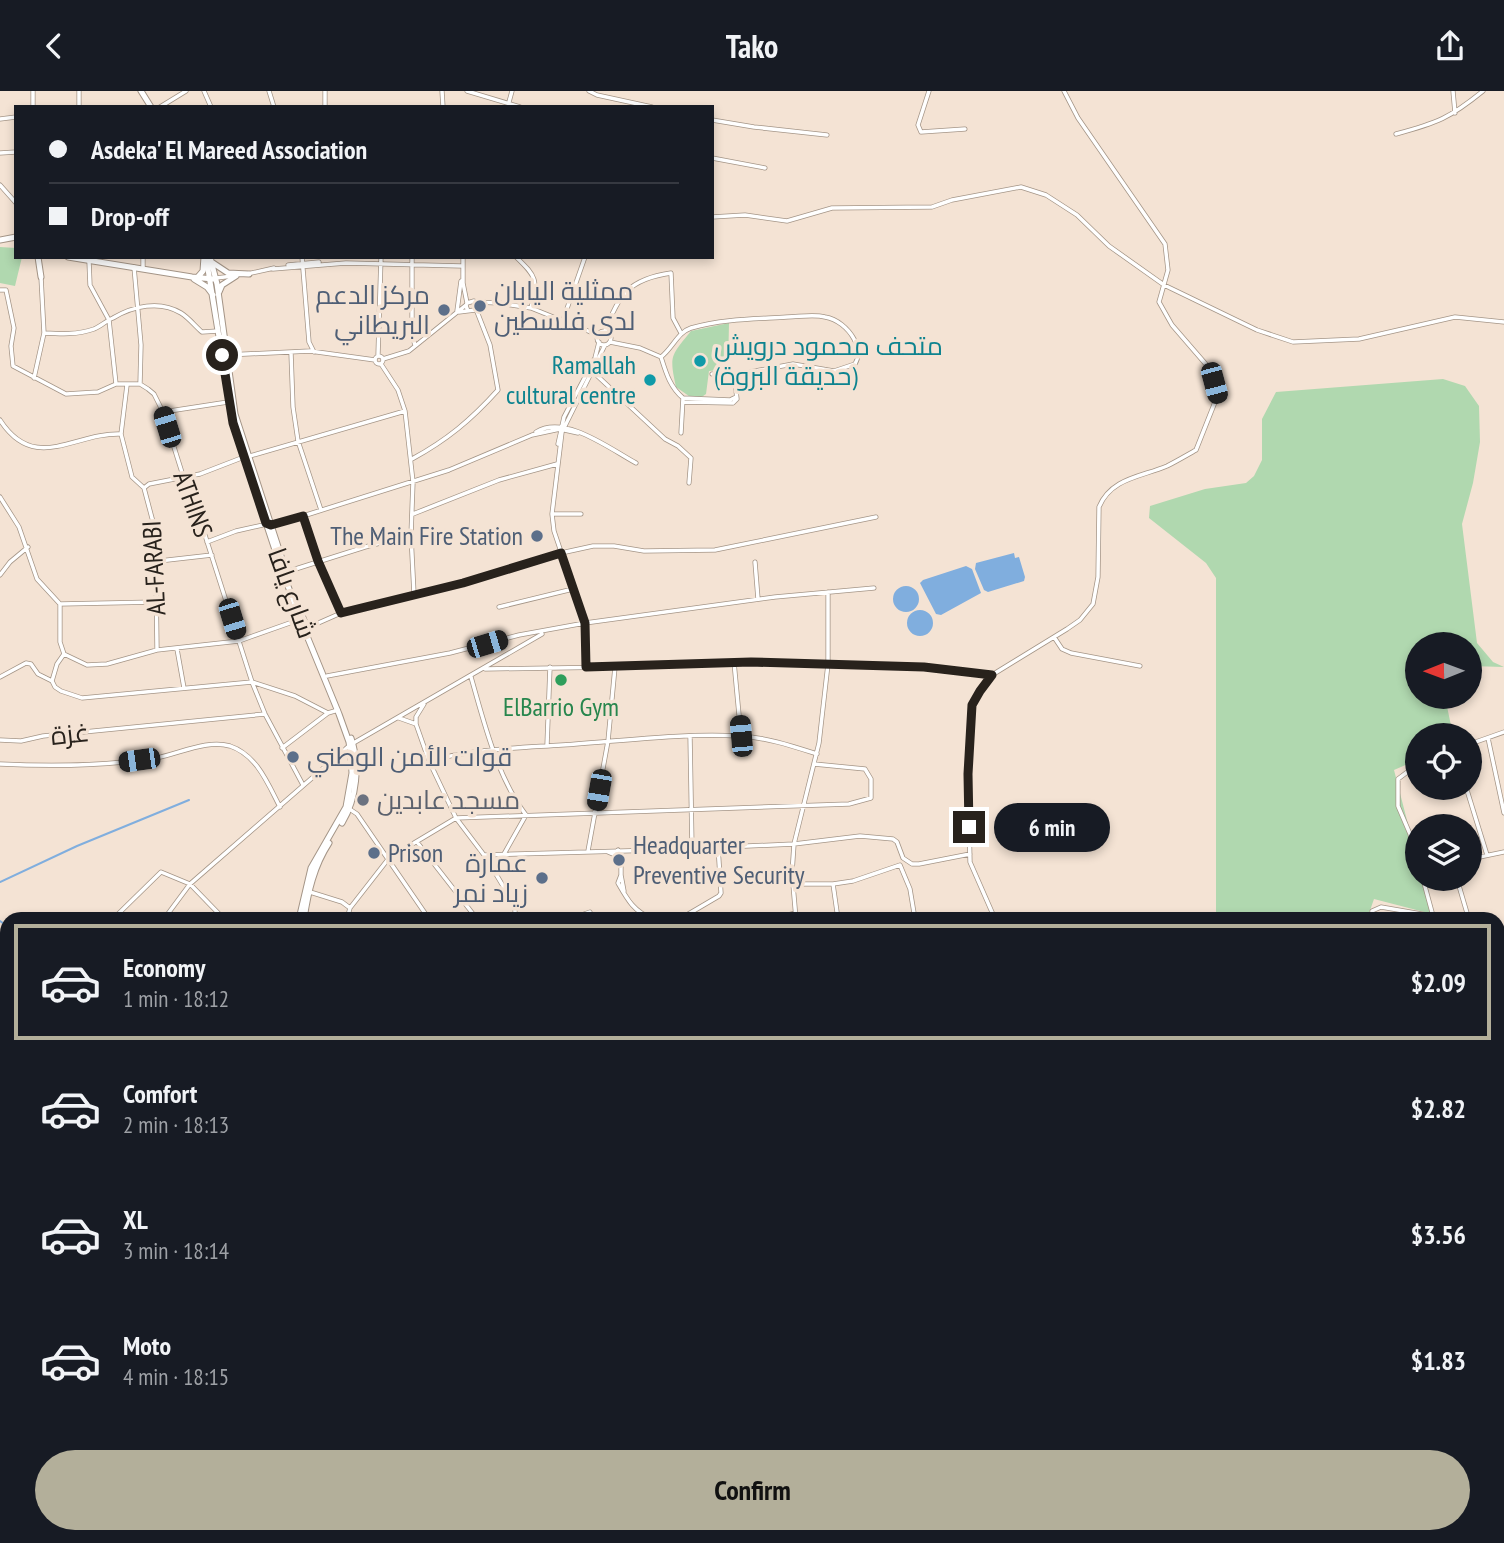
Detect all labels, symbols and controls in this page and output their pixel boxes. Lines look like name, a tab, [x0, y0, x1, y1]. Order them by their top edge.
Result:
text: Tako	[726, 25, 778, 67]
icon: back	[35, 27, 73, 65]
icon: share	[1431, 27, 1469, 65]
text: Asdeka' El Mareed Association	[91, 133, 367, 166]
text: Drop-off	[91, 200, 169, 233]
place label: ممثلية اليابان لدى فلسطين	[494, 274, 635, 337]
place label: مركز الدعم البريطاني	[315, 278, 430, 346]
marker: ممثلية اليابان لدى فلسطين	[472, 298, 488, 314]
marker: مركز الدعم البريطاني	[436, 302, 452, 318]
place label: متحف محمود درويش (حديقة البروة)	[714, 329, 943, 392]
route start	[206, 339, 238, 371]
place label: Ramallah cultural centre	[506, 348, 636, 411]
marker: متحف محمود درويش (حديقة البروة)	[692, 353, 708, 369]
car	[1199, 360, 1230, 406]
marker: Ramallah cultural centre	[642, 372, 658, 388]
car	[151, 404, 184, 450]
street label: ATHINS	[166, 466, 221, 541]
place label: The Main Fire Station	[330, 519, 523, 552]
street label: AL-FARABI	[135, 520, 172, 616]
marker: The Main Fire Station	[529, 528, 545, 544]
street label: شارع يافا	[260, 543, 324, 643]
car	[216, 596, 249, 642]
car	[464, 628, 511, 660]
north arrow	[1405, 632, 1482, 709]
map controls	[1405, 632, 1482, 891]
marker: ElBarrio Gym	[553, 672, 569, 688]
place label: ElBarrio Gym	[503, 690, 619, 723]
car	[729, 714, 754, 758]
street label: غزة	[49, 715, 91, 752]
button: locate	[1405, 723, 1482, 800]
place label: قوات الأمن الوطني	[307, 740, 512, 778]
car	[117, 747, 162, 773]
marker: قوات الأمن الوطني	[285, 749, 301, 765]
car	[586, 767, 613, 813]
place label: مسجد عابدين	[377, 783, 520, 816]
marker: مسجد عابدين	[355, 792, 371, 808]
callout: 6 min	[993, 803, 1109, 851]
route end	[953, 811, 985, 843]
text: 6 min	[1029, 813, 1075, 842]
button: layers	[1405, 814, 1482, 891]
place label: Headquarter Preventive Security	[633, 828, 805, 891]
place label: Prison	[388, 836, 443, 869]
marker: Prison	[366, 845, 382, 861]
place label: عمارة زياد نمر	[452, 846, 528, 909]
marker: Headquarter Preventive Security	[611, 852, 627, 868]
marker: عمارة زياد نمر	[534, 870, 550, 886]
icon: car	[39, 951, 102, 1014]
text: Economy	[123, 951, 205, 984]
text: $2.09	[1411, 966, 1466, 999]
text: 1 min · 18:12	[123, 984, 229, 1013]
icon: car	[39, 1077, 102, 1140]
text: Comfort	[123, 1077, 197, 1110]
text: $2.82	[1411, 1092, 1466, 1125]
text: 2 min · 18:13	[123, 1110, 229, 1139]
icon: car	[39, 1203, 102, 1266]
text: XL	[123, 1203, 148, 1236]
text: $3.56	[1411, 1218, 1466, 1251]
text: 3 min · 18:14	[123, 1236, 229, 1265]
icon: car	[39, 1329, 102, 1392]
text: Moto	[123, 1329, 171, 1362]
text: $1.83	[1411, 1344, 1466, 1377]
text: 4 min · 18:15	[123, 1362, 229, 1391]
button: Confirm	[35, 1450, 1470, 1530]

